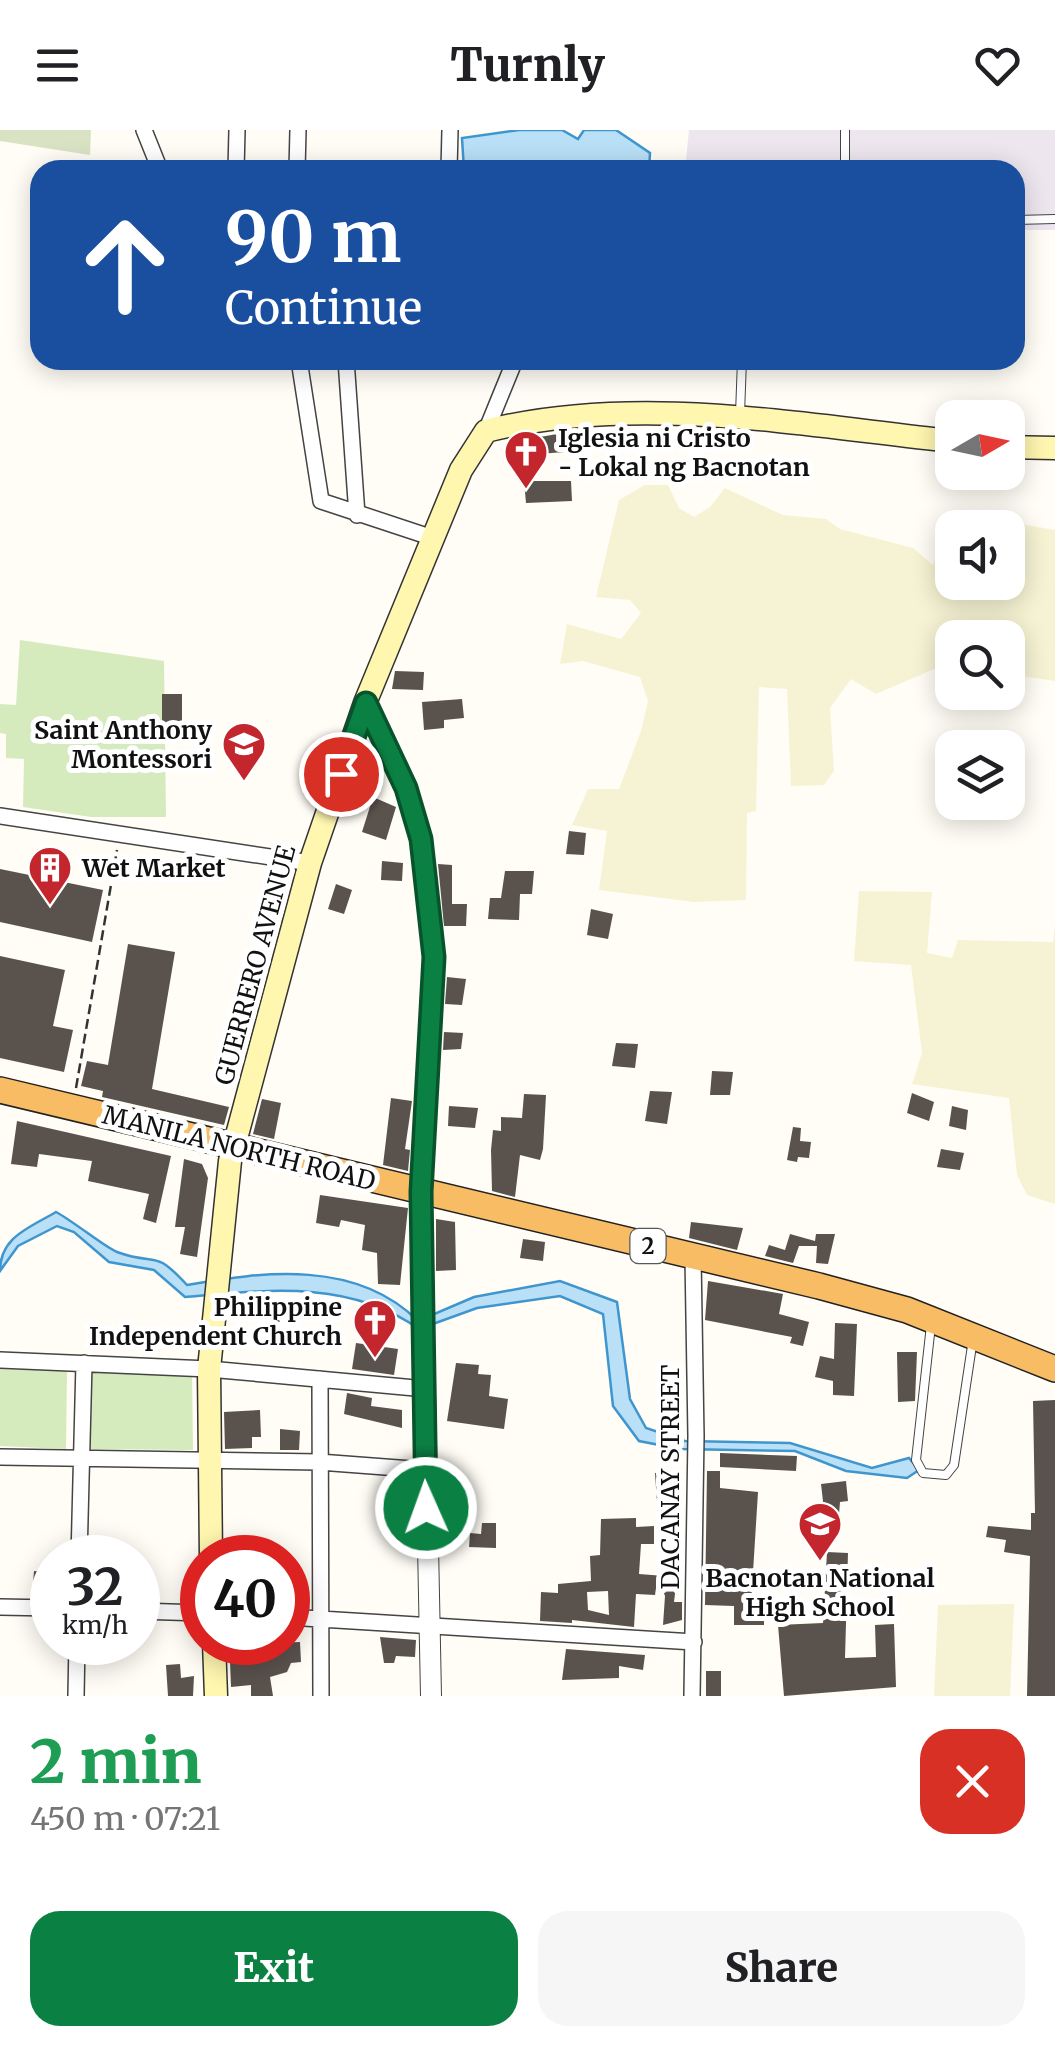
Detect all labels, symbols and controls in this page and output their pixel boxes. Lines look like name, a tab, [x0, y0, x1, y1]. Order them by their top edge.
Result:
text: Turnly	[450, 37, 605, 93]
icon: menu	[30, 38, 85, 93]
icon: heart	[970, 38, 1025, 93]
text: 90 m	[225, 193, 402, 281]
icon: ahead	[60, 200, 190, 330]
text: Continue	[225, 280, 422, 336]
north arrow	[935, 400, 1025, 490]
map controls	[935, 400, 1025, 820]
place label: Iglesia ni Cristo - Lokal ng Bacnotan	[558, 422, 810, 483]
church icon: Iglesia ni Cristo - Lokal ng Bacnotan	[503, 429, 549, 490]
button: sound	[935, 510, 1025, 600]
button: search	[935, 620, 1025, 710]
place label: Saint Anthony Montessori	[34, 714, 212, 775]
school or university icon: Saint Anthony Montessori	[221, 721, 267, 782]
button: layers	[935, 730, 1025, 820]
pin	[299, 732, 384, 817]
icon: arrive	[314, 747, 369, 802]
street label: GUERRERO AVENUE	[208, 842, 302, 1088]
building icon: Wet Market	[27, 845, 73, 906]
place label: Wet Market	[81, 852, 226, 884]
street label: MANILA NORTH ROAD	[99, 1099, 379, 1197]
road number: 2	[630, 1229, 666, 1263]
place label: Philippine Independent Church	[89, 1291, 342, 1352]
church icon: Philippine Independent Church	[352, 1298, 398, 1359]
street label: DACANAY STREET	[654, 1365, 686, 1589]
position arrow	[374, 1456, 478, 1560]
school or university icon: Bacnotan National High School	[797, 1501, 843, 1562]
speed limit sign: 40	[180, 1535, 310, 1665]
text: 32	[67, 1556, 123, 1619]
place label: Bacnotan National High School	[705, 1562, 935, 1623]
text: km/h	[62, 1609, 128, 1641]
text: 2 min	[30, 1724, 202, 1799]
button: close	[920, 1729, 1025, 1834]
text: 450 m · 07:21	[30, 1799, 220, 1839]
button: Exit	[30, 1911, 518, 2026]
button: Share	[538, 1911, 1025, 2026]

